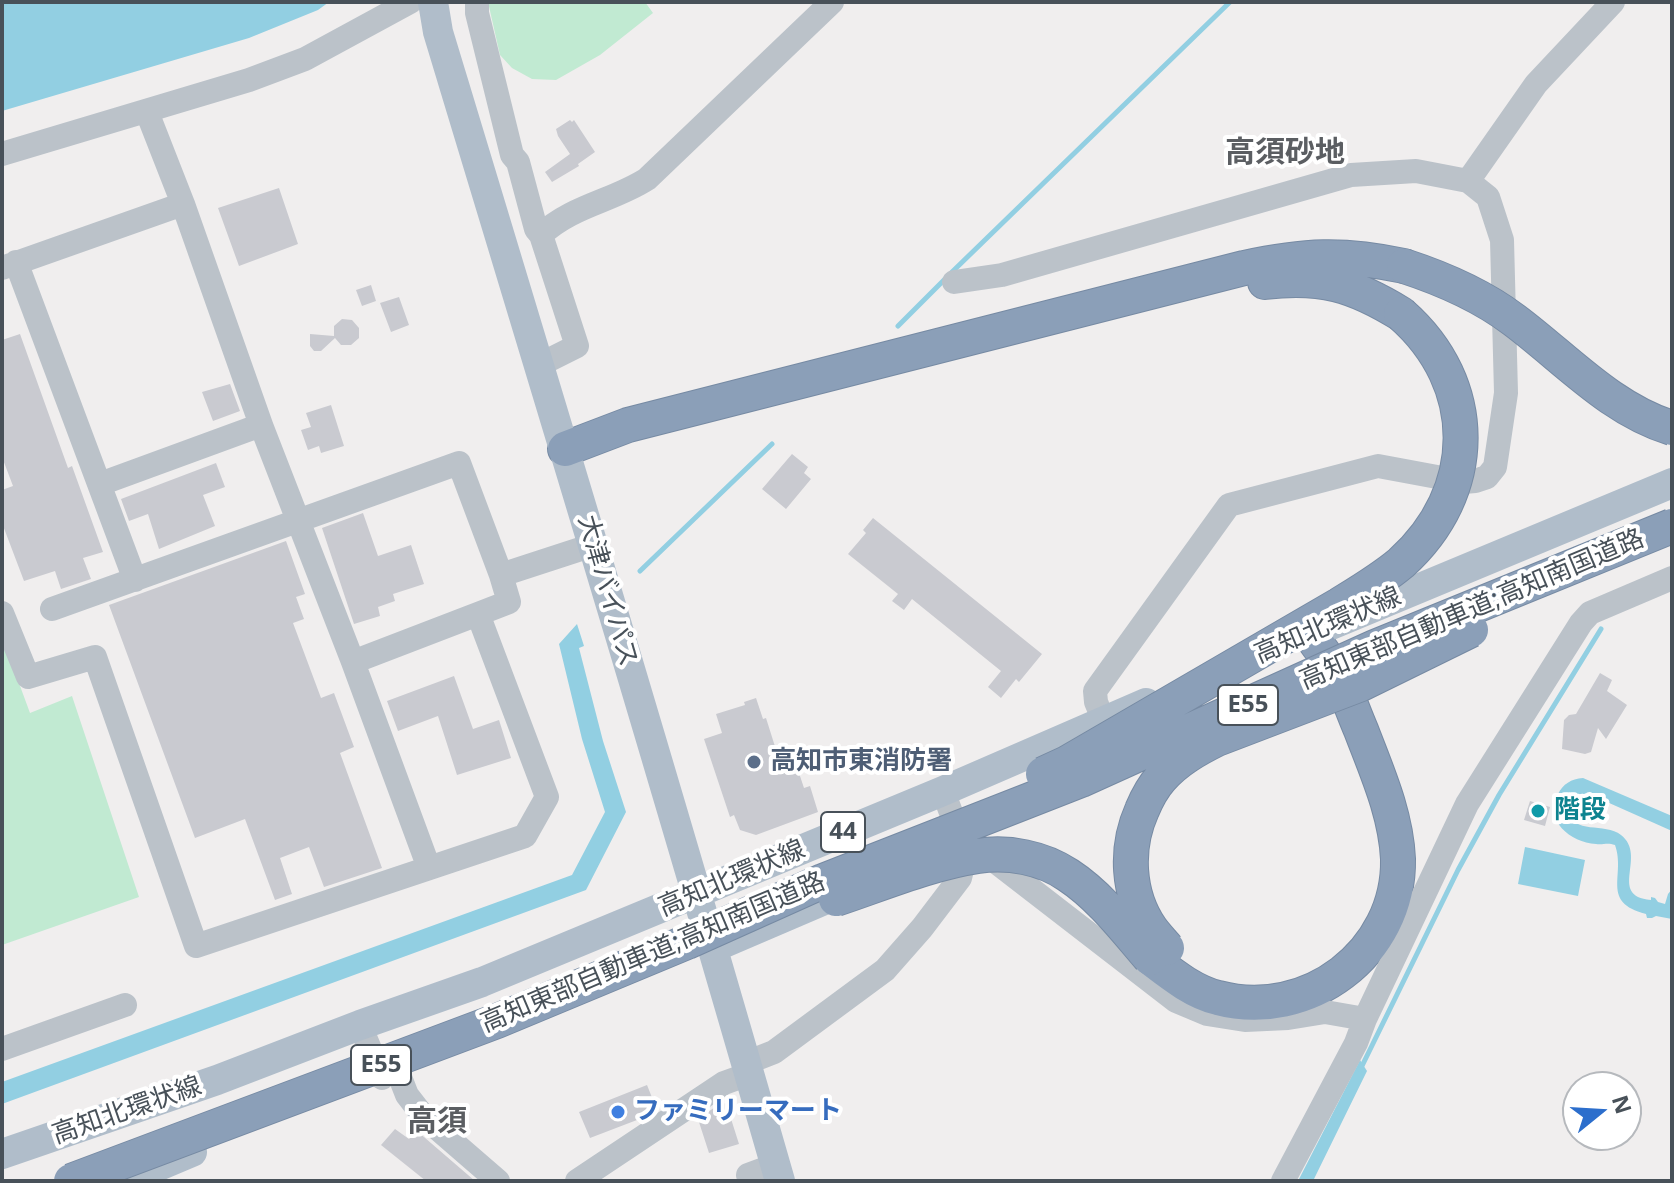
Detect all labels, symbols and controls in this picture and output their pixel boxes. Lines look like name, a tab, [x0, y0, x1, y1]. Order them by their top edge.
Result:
district label: 高須砂地	[1225, 135, 1345, 171]
street label: 大津バイパス	[571, 512, 643, 670]
street label: 高知東部自動車道;高知南国道路	[1295, 523, 1649, 697]
street label: 高知北環状線	[1250, 581, 1406, 671]
road number: E55	[1218, 685, 1278, 725]
place label: 高知市東消防署	[770, 746, 952, 778]
marker: 高知市東消防署	[745, 753, 763, 771]
place label: 階段	[1554, 795, 1606, 827]
marker: 階段	[1529, 802, 1547, 820]
road number: 44	[821, 812, 865, 852]
street label: 高知北環状線	[654, 834, 810, 924]
street label: 高知東部自動車道;高知南国道路	[476, 866, 830, 1040]
road number: E55	[351, 1045, 411, 1085]
street label: 高知北環状線	[48, 1071, 206, 1151]
north arrow	[1562, 1071, 1642, 1151]
text: N	[1606, 1091, 1640, 1117]
place label: ファミリーマート	[634, 1096, 842, 1128]
marker: ファミリーマート	[609, 1103, 627, 1121]
district label: 高須	[407, 1104, 467, 1140]

